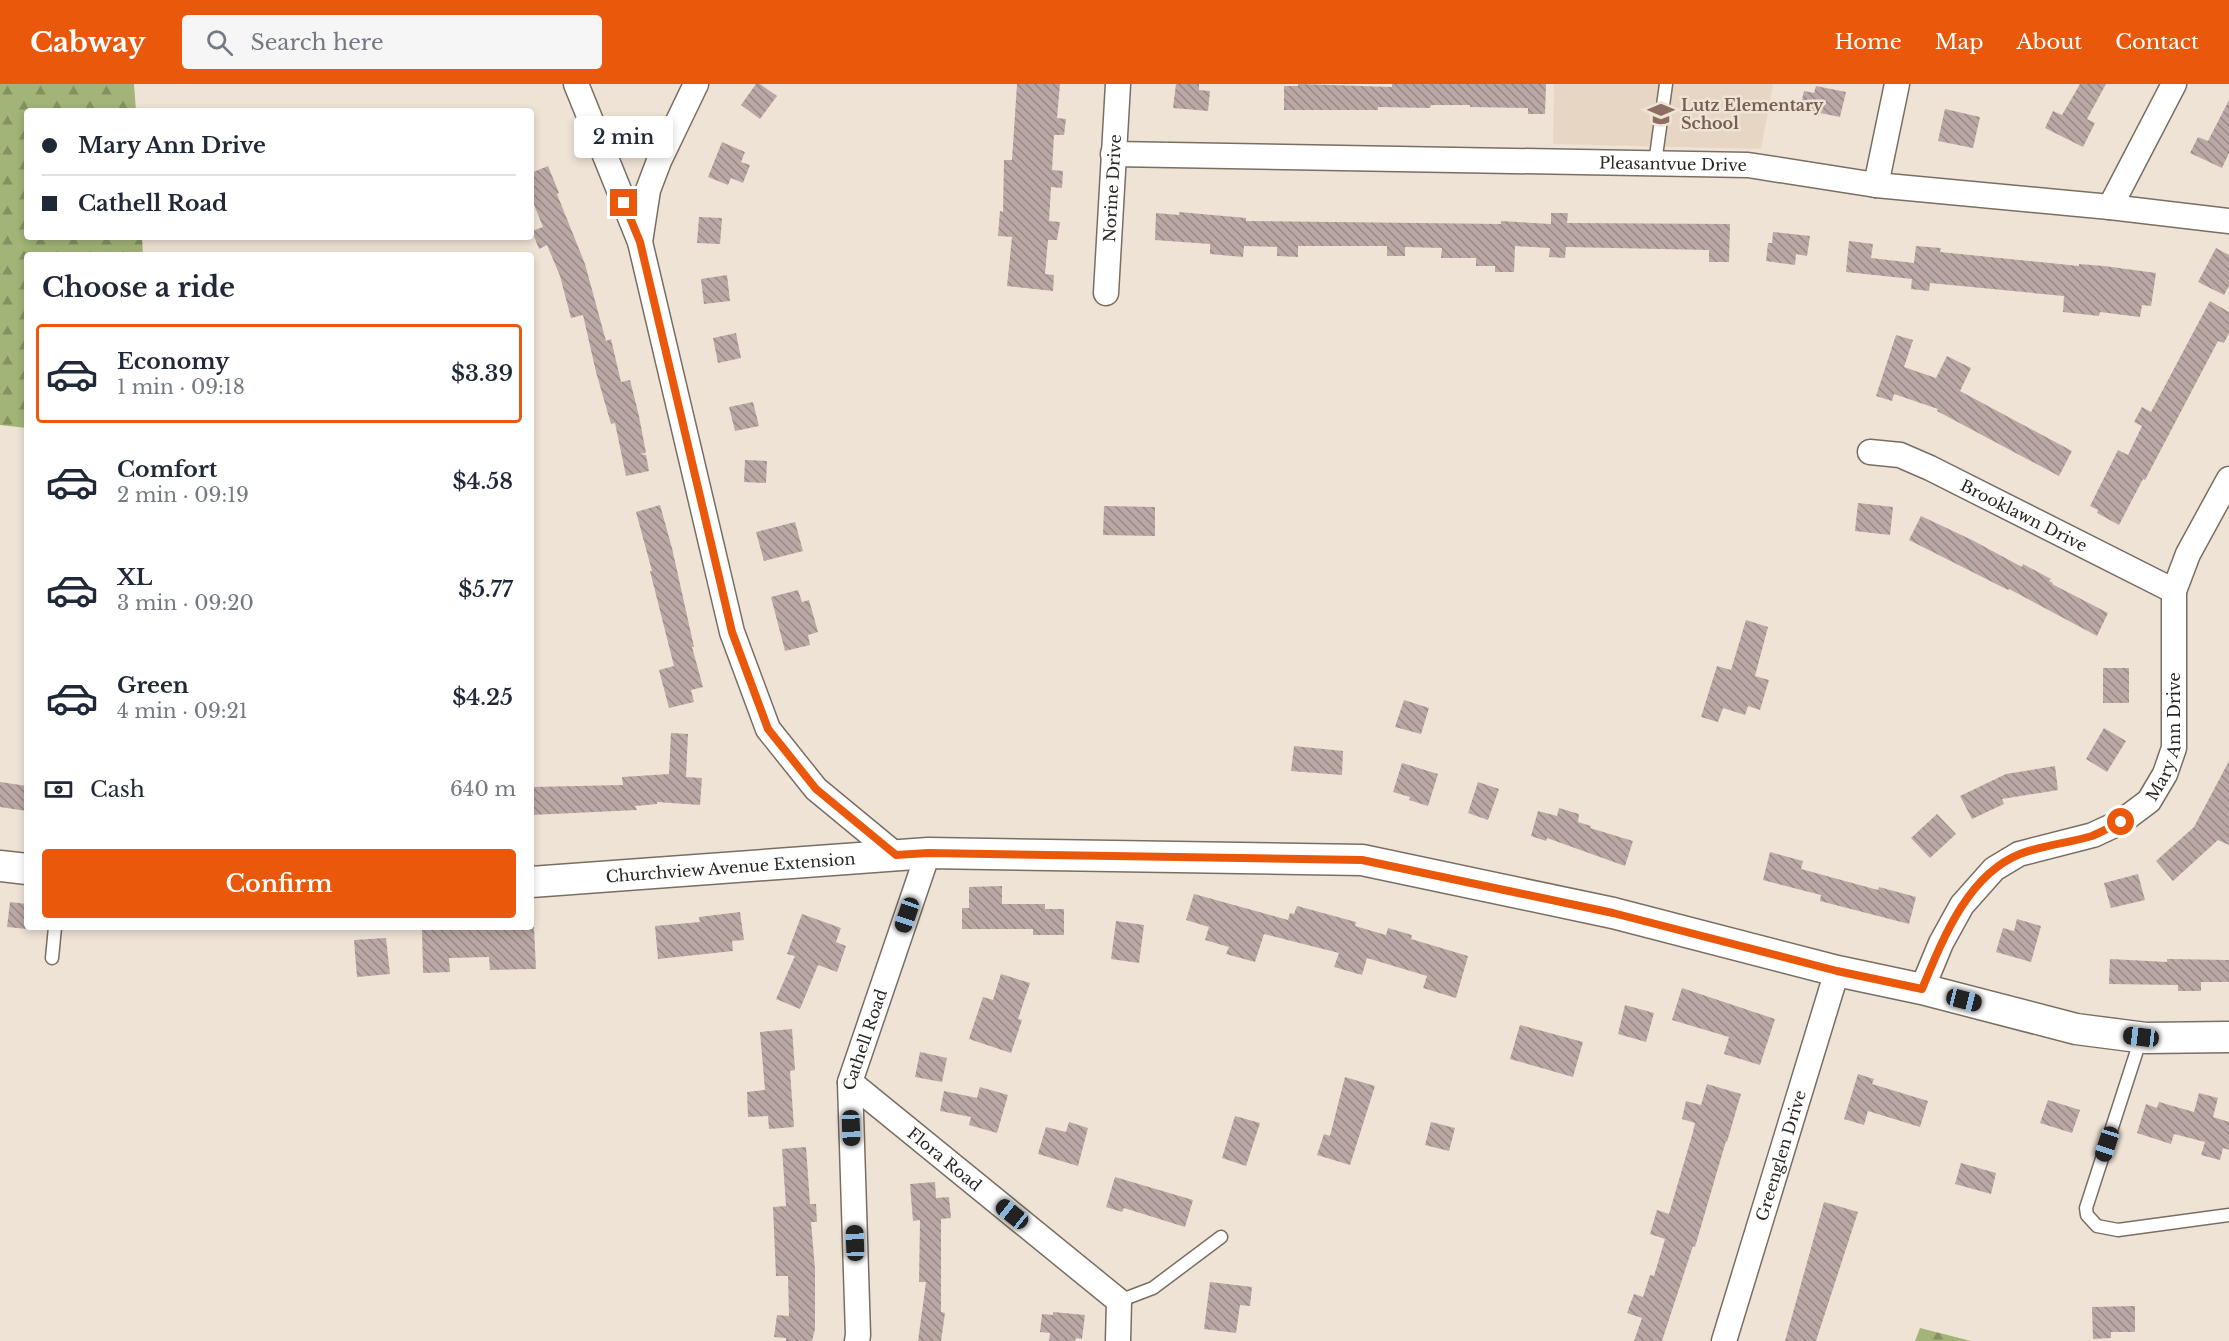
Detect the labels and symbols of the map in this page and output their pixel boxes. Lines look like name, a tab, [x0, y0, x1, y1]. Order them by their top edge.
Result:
place label: Lutz Elementary School	[1681, 95, 1824, 133]
school or university icon: Lutz Elementary School	[1646, 99, 1676, 129]
callout: 2 min	[574, 116, 674, 158]
street label: Norine Drive	[1099, 134, 1125, 243]
street label: Pleasantvue Drive	[1599, 152, 1747, 175]
route end	[610, 189, 637, 216]
street label: Brooklawn Drive	[1957, 475, 2091, 556]
street label: Mary Ann Drive	[2141, 672, 2185, 804]
route start	[2107, 808, 2134, 835]
street label: Churchview Avenue Extension	[605, 848, 856, 887]
car	[893, 895, 921, 935]
street label: Cathell Road	[840, 986, 891, 1090]
car	[1944, 987, 1984, 1013]
car	[2122, 1026, 2160, 1048]
street label: Greenglen Drive	[1751, 1087, 1810, 1223]
car	[841, 1110, 861, 1146]
street label: Flora Road	[903, 1123, 986, 1195]
car	[2093, 1124, 2121, 1164]
car	[992, 1196, 1032, 1232]
car	[845, 1225, 865, 1261]

